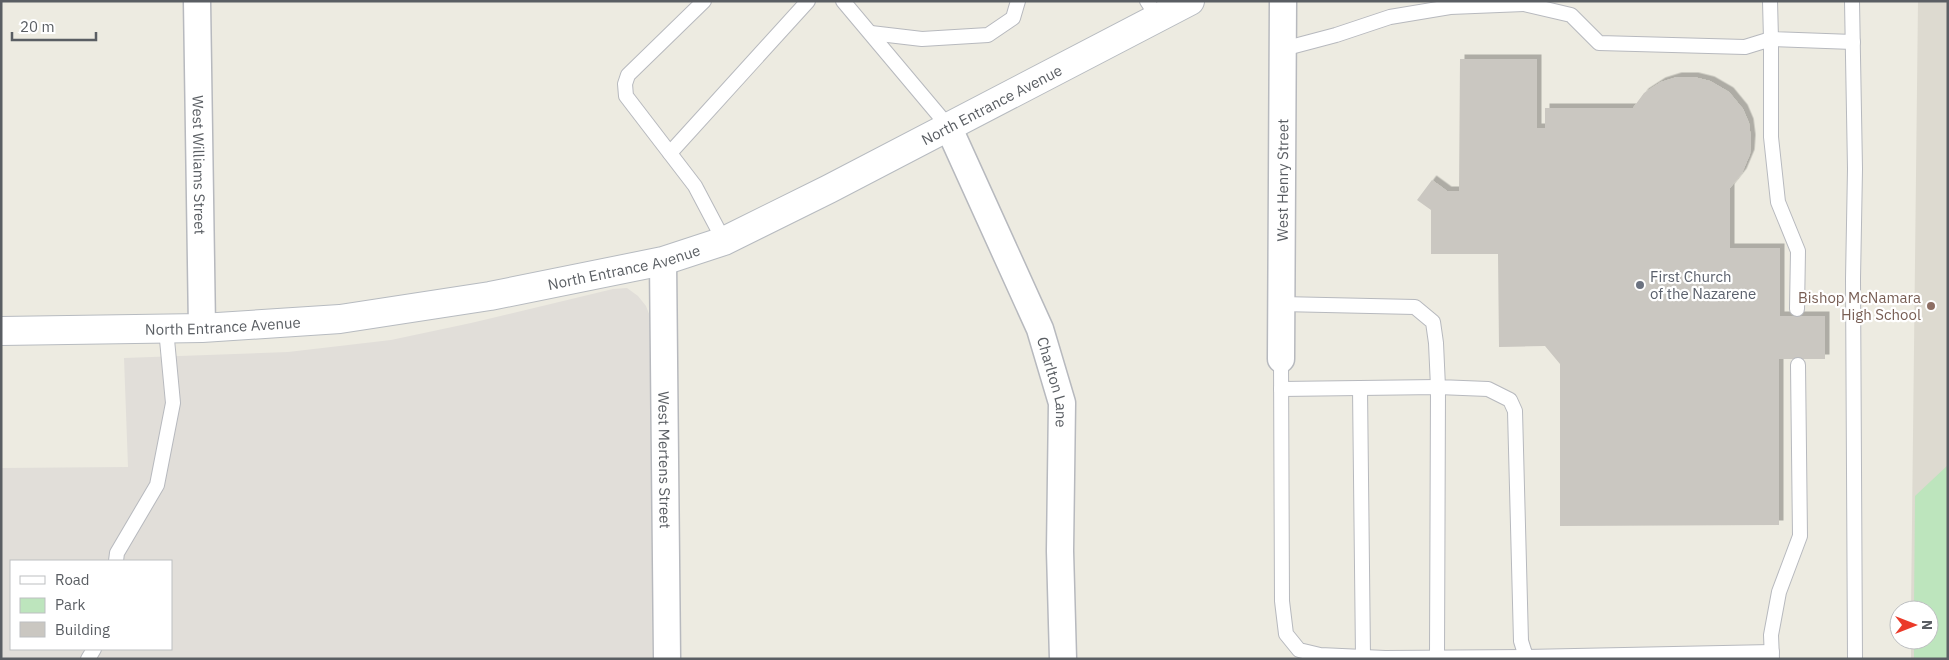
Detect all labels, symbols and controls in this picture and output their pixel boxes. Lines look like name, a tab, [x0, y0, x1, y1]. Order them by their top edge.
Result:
scale bar	[12, 10, 96, 42]
text: 20 m	[20, 17, 55, 36]
street label: North Entrance Avenue	[918, 60, 1065, 149]
street label: West Williams Street	[189, 95, 210, 235]
street label: West Henry Street	[1272, 119, 1292, 241]
street label: North Entrance Avenue	[546, 240, 702, 294]
place label: First Church of the Nazarene	[1650, 267, 1756, 303]
marker: First Church of the Nazarene	[1634, 279, 1646, 291]
place label: Bishop McNamara High School	[1798, 288, 1921, 324]
marker: Bishop McNamara High School	[1925, 300, 1937, 312]
street label: North Entrance Avenue	[145, 312, 301, 338]
street label: Charlton Lane	[1033, 334, 1072, 428]
street label: West Mertens Street	[655, 391, 675, 529]
legend	[10, 560, 172, 650]
text: Road	[55, 570, 90, 589]
text: Park	[55, 595, 85, 614]
north arrow	[1889, 600, 1939, 650]
text: Building	[55, 620, 110, 639]
text: N	[1918, 620, 1936, 630]

